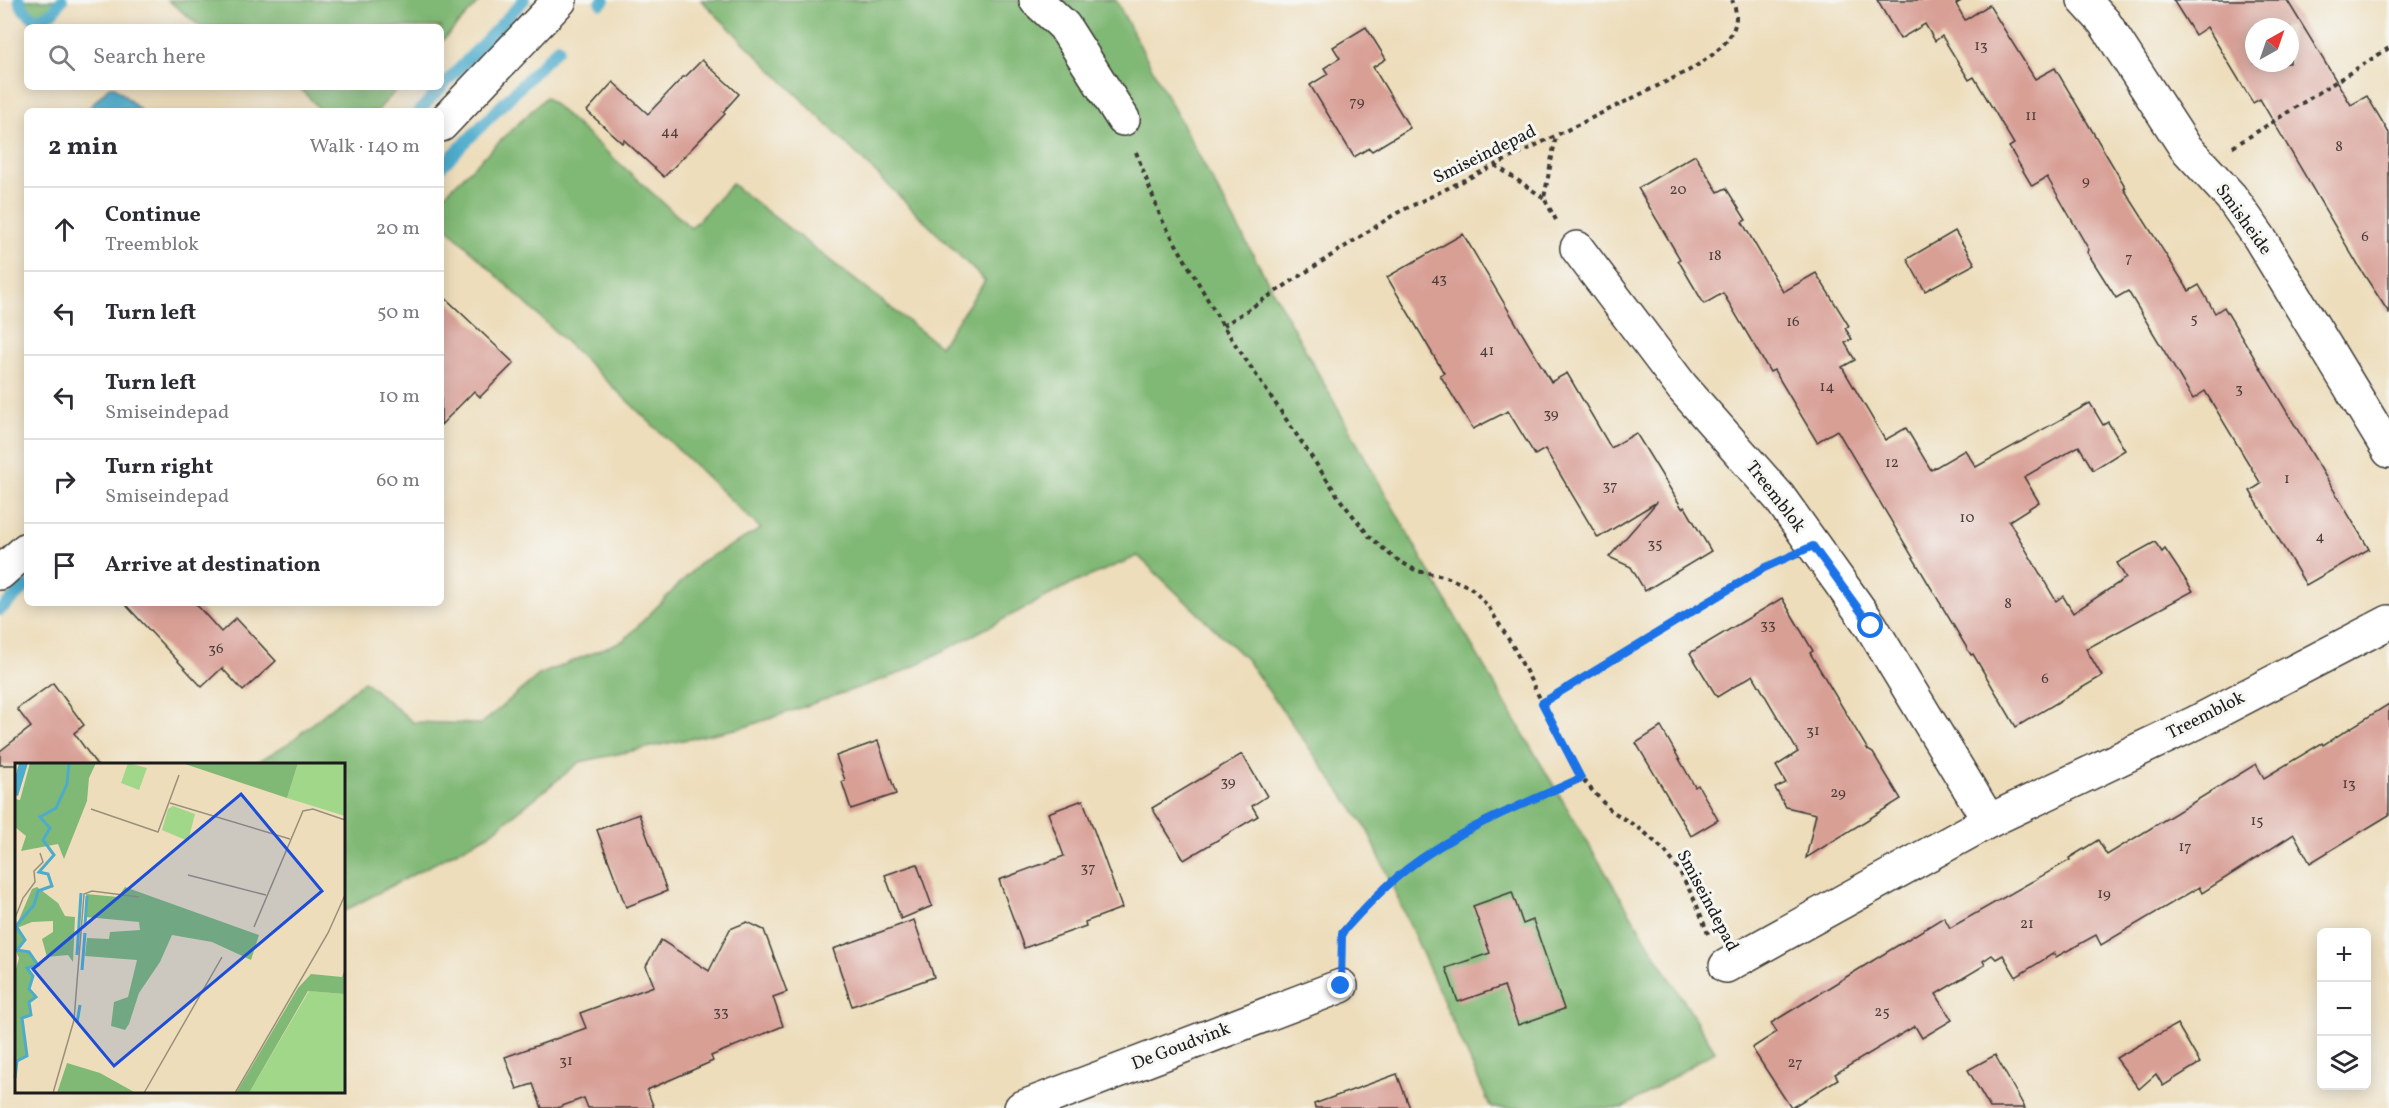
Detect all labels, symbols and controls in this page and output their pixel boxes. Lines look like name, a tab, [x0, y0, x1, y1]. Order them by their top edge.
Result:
north arrow	[2245, 18, 2299, 72]
search box	[24, 24, 444, 90]
house number: 13	[1974, 36, 1988, 57]
icon: search	[45, 41, 78, 74]
text: Search here	[93, 42, 206, 73]
house number: 79	[1350, 92, 1365, 113]
house number: 11	[2025, 106, 2037, 127]
street label: Smiseindepad	[1429, 119, 1541, 191]
house number: 44	[661, 122, 679, 143]
text: 2 min	[48, 129, 118, 165]
text: Walk · 140 m	[310, 133, 420, 161]
house number: 8	[2335, 137, 2343, 158]
house number: 9	[2082, 171, 2090, 192]
street label: Smisheide	[2209, 179, 2277, 261]
house number: 20	[1670, 180, 1686, 201]
text: Continue	[105, 200, 201, 231]
icon: ahead	[48, 213, 81, 246]
text: 20 m	[376, 215, 420, 243]
house number: 6	[2361, 227, 2369, 248]
text: Treemblok	[105, 231, 199, 259]
house number: 18	[1708, 246, 1722, 267]
house number: 7	[2125, 248, 2133, 269]
house number: 43	[1431, 269, 1447, 290]
icon: left	[48, 297, 81, 330]
text: Turn left	[105, 298, 196, 329]
text: 50 m	[377, 299, 420, 327]
house number: 5	[2190, 309, 2198, 330]
house number: 16	[1786, 312, 1800, 333]
house number: 41	[1480, 341, 1494, 362]
text: Turn left	[105, 368, 196, 399]
house number: 14	[1820, 377, 1834, 398]
house number: 3	[2235, 379, 2243, 400]
icon: left	[48, 381, 81, 414]
text: 10 m	[379, 383, 420, 411]
text: Smiseindepad	[105, 399, 229, 427]
house number: 39	[1543, 404, 1559, 425]
text: Turn right	[105, 452, 213, 483]
house number: 12	[1885, 453, 1899, 474]
street label: Treemblok	[1739, 456, 1811, 538]
icon: right	[48, 465, 81, 498]
text: 60 m	[376, 467, 420, 495]
house number: 1	[2284, 469, 2290, 490]
house number: 37	[1603, 476, 1617, 497]
text: Smiseindepad	[105, 483, 229, 511]
house number: 10	[1960, 508, 1974, 529]
house number: 4	[2316, 527, 2325, 548]
house number: 35	[1648, 534, 1662, 555]
icon: arrive	[48, 549, 81, 582]
text: Arrive at destination	[105, 550, 321, 581]
house number: 8	[2004, 594, 2012, 615]
route start	[1857, 612, 1883, 638]
house number: 33	[1760, 615, 1776, 636]
house number: 36	[208, 639, 224, 660]
house number: 6	[2041, 669, 2049, 690]
street label: Treemblok	[2163, 686, 2250, 746]
house number: 31	[1806, 721, 1820, 742]
inset map	[15, 763, 345, 1093]
house number: 39	[1220, 772, 1236, 793]
house number: 13	[2342, 774, 2356, 795]
house number: 29	[1830, 783, 1846, 804]
house number: 15	[2250, 811, 2264, 832]
house number: 17	[2178, 837, 2192, 858]
street label: Smiseindepad	[1670, 846, 1744, 956]
house number: 37	[1081, 858, 1095, 879]
house number: 19	[2097, 884, 2111, 905]
house number: 21	[2020, 914, 2034, 935]
map controls	[2317, 928, 2371, 1090]
button: +	[2317, 928, 2371, 982]
route end	[1327, 972, 1353, 998]
button: −	[2317, 982, 2371, 1036]
house number: 33	[713, 1002, 729, 1023]
house number: 25	[1874, 1002, 1890, 1023]
street label: De Goudvink	[1128, 1017, 1234, 1077]
button: layers	[2317, 1036, 2371, 1090]
house number: 31	[559, 1051, 573, 1072]
house number: 27	[1788, 1053, 1802, 1074]

